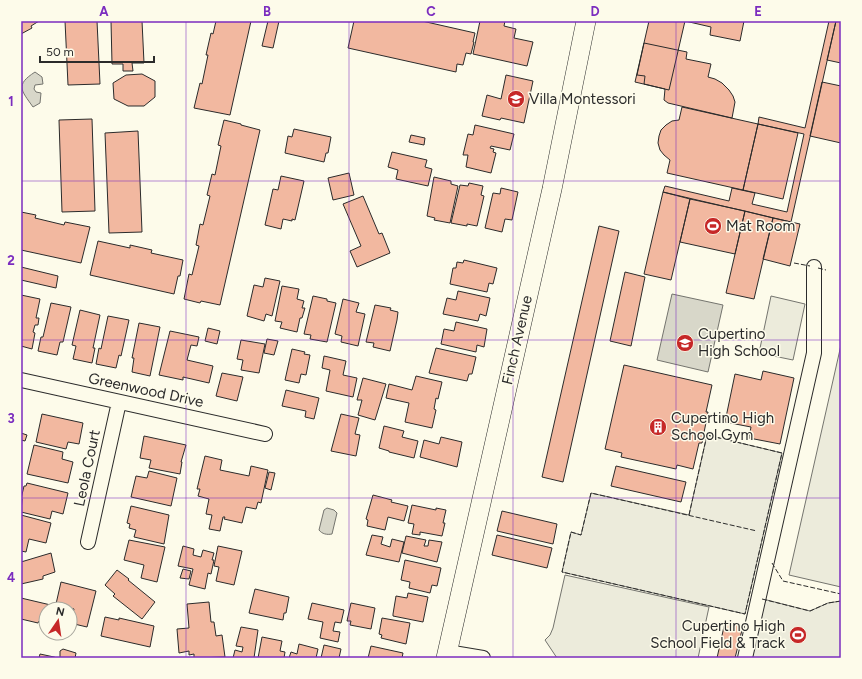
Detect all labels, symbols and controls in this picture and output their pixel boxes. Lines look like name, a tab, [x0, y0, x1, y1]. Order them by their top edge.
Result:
text: A	[99, 4, 109, 19]
text: B	[263, 4, 271, 19]
text: C	[426, 4, 436, 19]
text: D	[590, 4, 600, 19]
text: E	[754, 4, 762, 19]
scale bar	[40, 38, 154, 64]
text: 50 m	[46, 45, 74, 59]
school or university icon: Villa Montessori	[506, 89, 526, 109]
place label: Villa Montessori	[529, 90, 636, 108]
text: 1	[8, 94, 14, 109]
sports icon: Mat Room	[703, 216, 723, 236]
place label: Mat Room	[726, 217, 795, 235]
text: 2	[7, 253, 15, 268]
street label: Finch Avenue	[498, 294, 536, 386]
place label: Cupertino High School	[698, 325, 780, 360]
school or university icon: Cupertino High School	[675, 333, 695, 353]
street label: Greenwood Drive	[87, 369, 205, 411]
place label: Cupertino High School Gym	[671, 409, 774, 444]
text: 3	[7, 411, 15, 426]
building icon: Cupertino High School Gym	[648, 417, 668, 437]
street label: Leola Court	[70, 428, 104, 508]
text: 4	[7, 570, 15, 585]
north arrow	[38, 601, 78, 641]
text: N	[55, 604, 66, 619]
place label: Cupertino High School Field & Track	[650, 617, 786, 652]
sports icon: Cupertino High School Field & Track	[788, 625, 808, 645]

